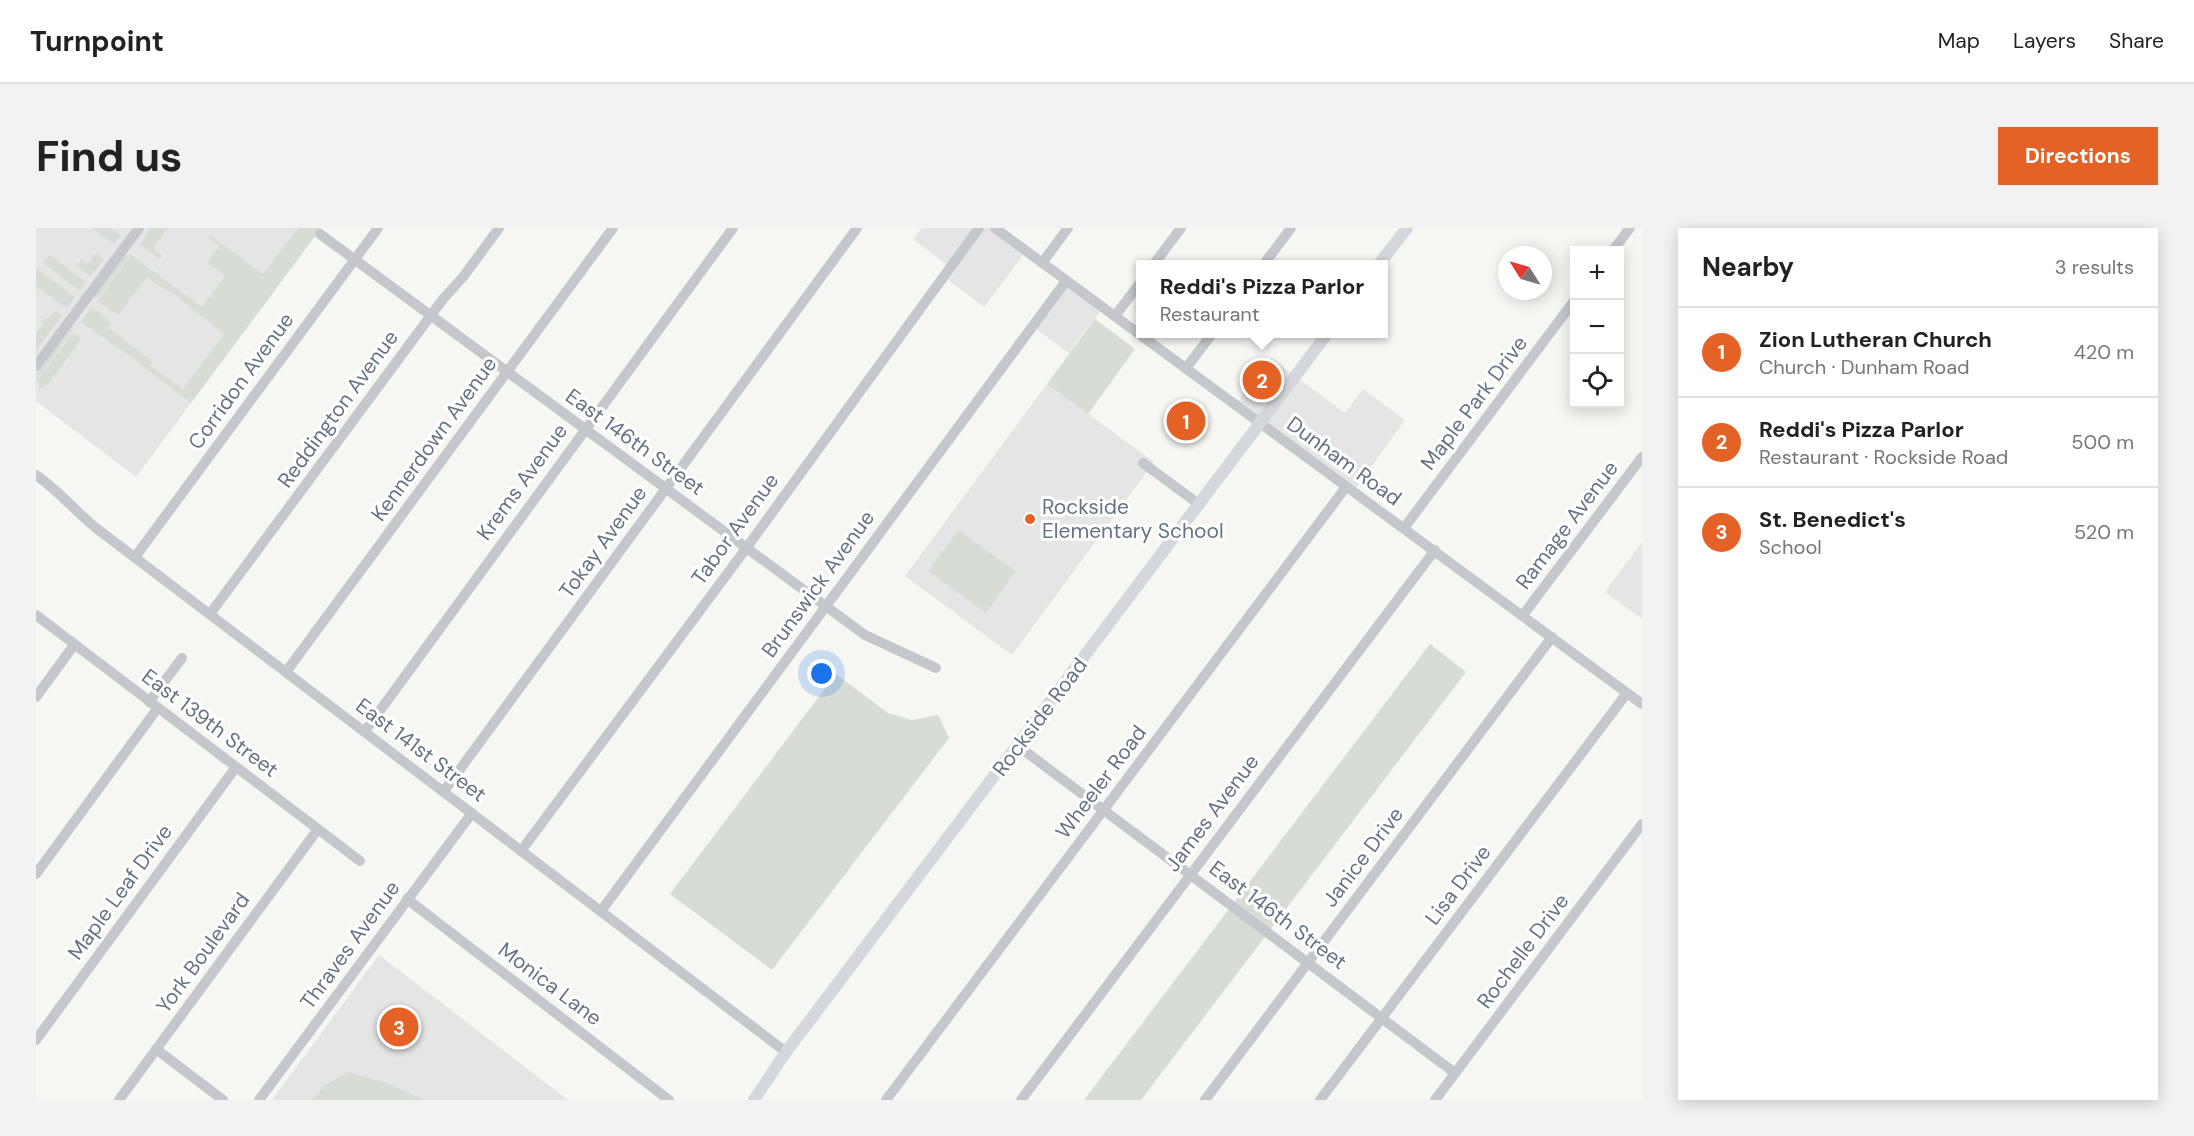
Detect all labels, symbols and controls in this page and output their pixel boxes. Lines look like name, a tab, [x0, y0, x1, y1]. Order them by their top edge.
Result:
text: Turnpoint	[30, 23, 164, 60]
text: Map	[1938, 27, 1980, 55]
text: Layers	[2013, 27, 2076, 55]
text: Share	[2109, 27, 2164, 55]
button: Directions	[1998, 127, 2158, 185]
text: Find us	[36, 129, 182, 184]
north arrow	[1498, 246, 1552, 300]
map controls	[1570, 246, 1624, 408]
button: +	[1570, 246, 1624, 300]
text: Nearby	[1702, 250, 1794, 284]
text: 3 results	[2055, 254, 2134, 280]
popup	[1136, 260, 1388, 338]
text: Reddi's Pizza Parlor	[1160, 272, 1364, 301]
button: −	[1570, 300, 1624, 354]
text: Restaurant	[1160, 301, 1260, 327]
street label: Corridon Avenue	[182, 307, 300, 455]
street label: Reddington Avenue	[271, 325, 405, 493]
text: Zion Lutheran Church	[1759, 325, 1992, 354]
street label: Maple Park Drive	[1414, 330, 1534, 476]
text: 1	[1718, 339, 1725, 365]
text: 420 m	[2074, 339, 2134, 365]
street label: Kennerdown Avenue	[365, 351, 503, 527]
button: locate	[1570, 354, 1624, 408]
text: Church · Dunham Road	[1759, 354, 1970, 380]
pin: 2	[1242, 358, 1282, 402]
street label: East 146th Street	[560, 382, 710, 502]
pin: 1	[1166, 398, 1206, 444]
street label: Dunham Road	[1281, 410, 1407, 512]
text: Reddi's Pizza Parlor	[1759, 415, 1964, 444]
street label: Krems Avenue	[470, 418, 574, 546]
text: 2	[1716, 429, 1727, 455]
text: 500 m	[2071, 429, 2134, 455]
text: Restaurant · Rockside Road	[1759, 444, 2008, 470]
street label: Ramage Avenue	[1510, 455, 1625, 595]
street label: Tabor Avenue	[685, 467, 785, 591]
street label: Tokay Avenue	[553, 480, 653, 604]
place label: Rockside Elementary School	[1042, 493, 1224, 545]
street label: Brunswick Avenue	[755, 505, 881, 663]
text: St. Benedict's	[1759, 505, 1906, 534]
marker: Rockside Elementary School	[1023, 512, 1037, 526]
text: 3	[1715, 519, 1728, 545]
text: 520 m	[2074, 519, 2134, 545]
text: School	[1759, 534, 1822, 560]
street label: Rockside Road	[986, 652, 1094, 782]
your location	[807, 659, 836, 688]
street label: East 139th Street	[136, 662, 284, 784]
street label: East 141st Street	[350, 692, 492, 808]
street label: Wheeler Road	[1049, 720, 1153, 844]
street label: James Avenue	[1159, 749, 1265, 877]
street label: Janice Drive	[1316, 801, 1410, 913]
street label: Maple Leaf Drive	[61, 819, 179, 965]
street label: Lisa Drive	[1419, 839, 1497, 931]
street label: East 146th Street	[1204, 854, 1352, 976]
street label: Thraves Avenue	[294, 875, 406, 1015]
street label: York Boulevard	[150, 887, 256, 1019]
street label: Rochelle Drive	[1471, 888, 1575, 1014]
street label: Monica Lane	[493, 936, 607, 1032]
pin: 3	[380, 1004, 418, 1050]

